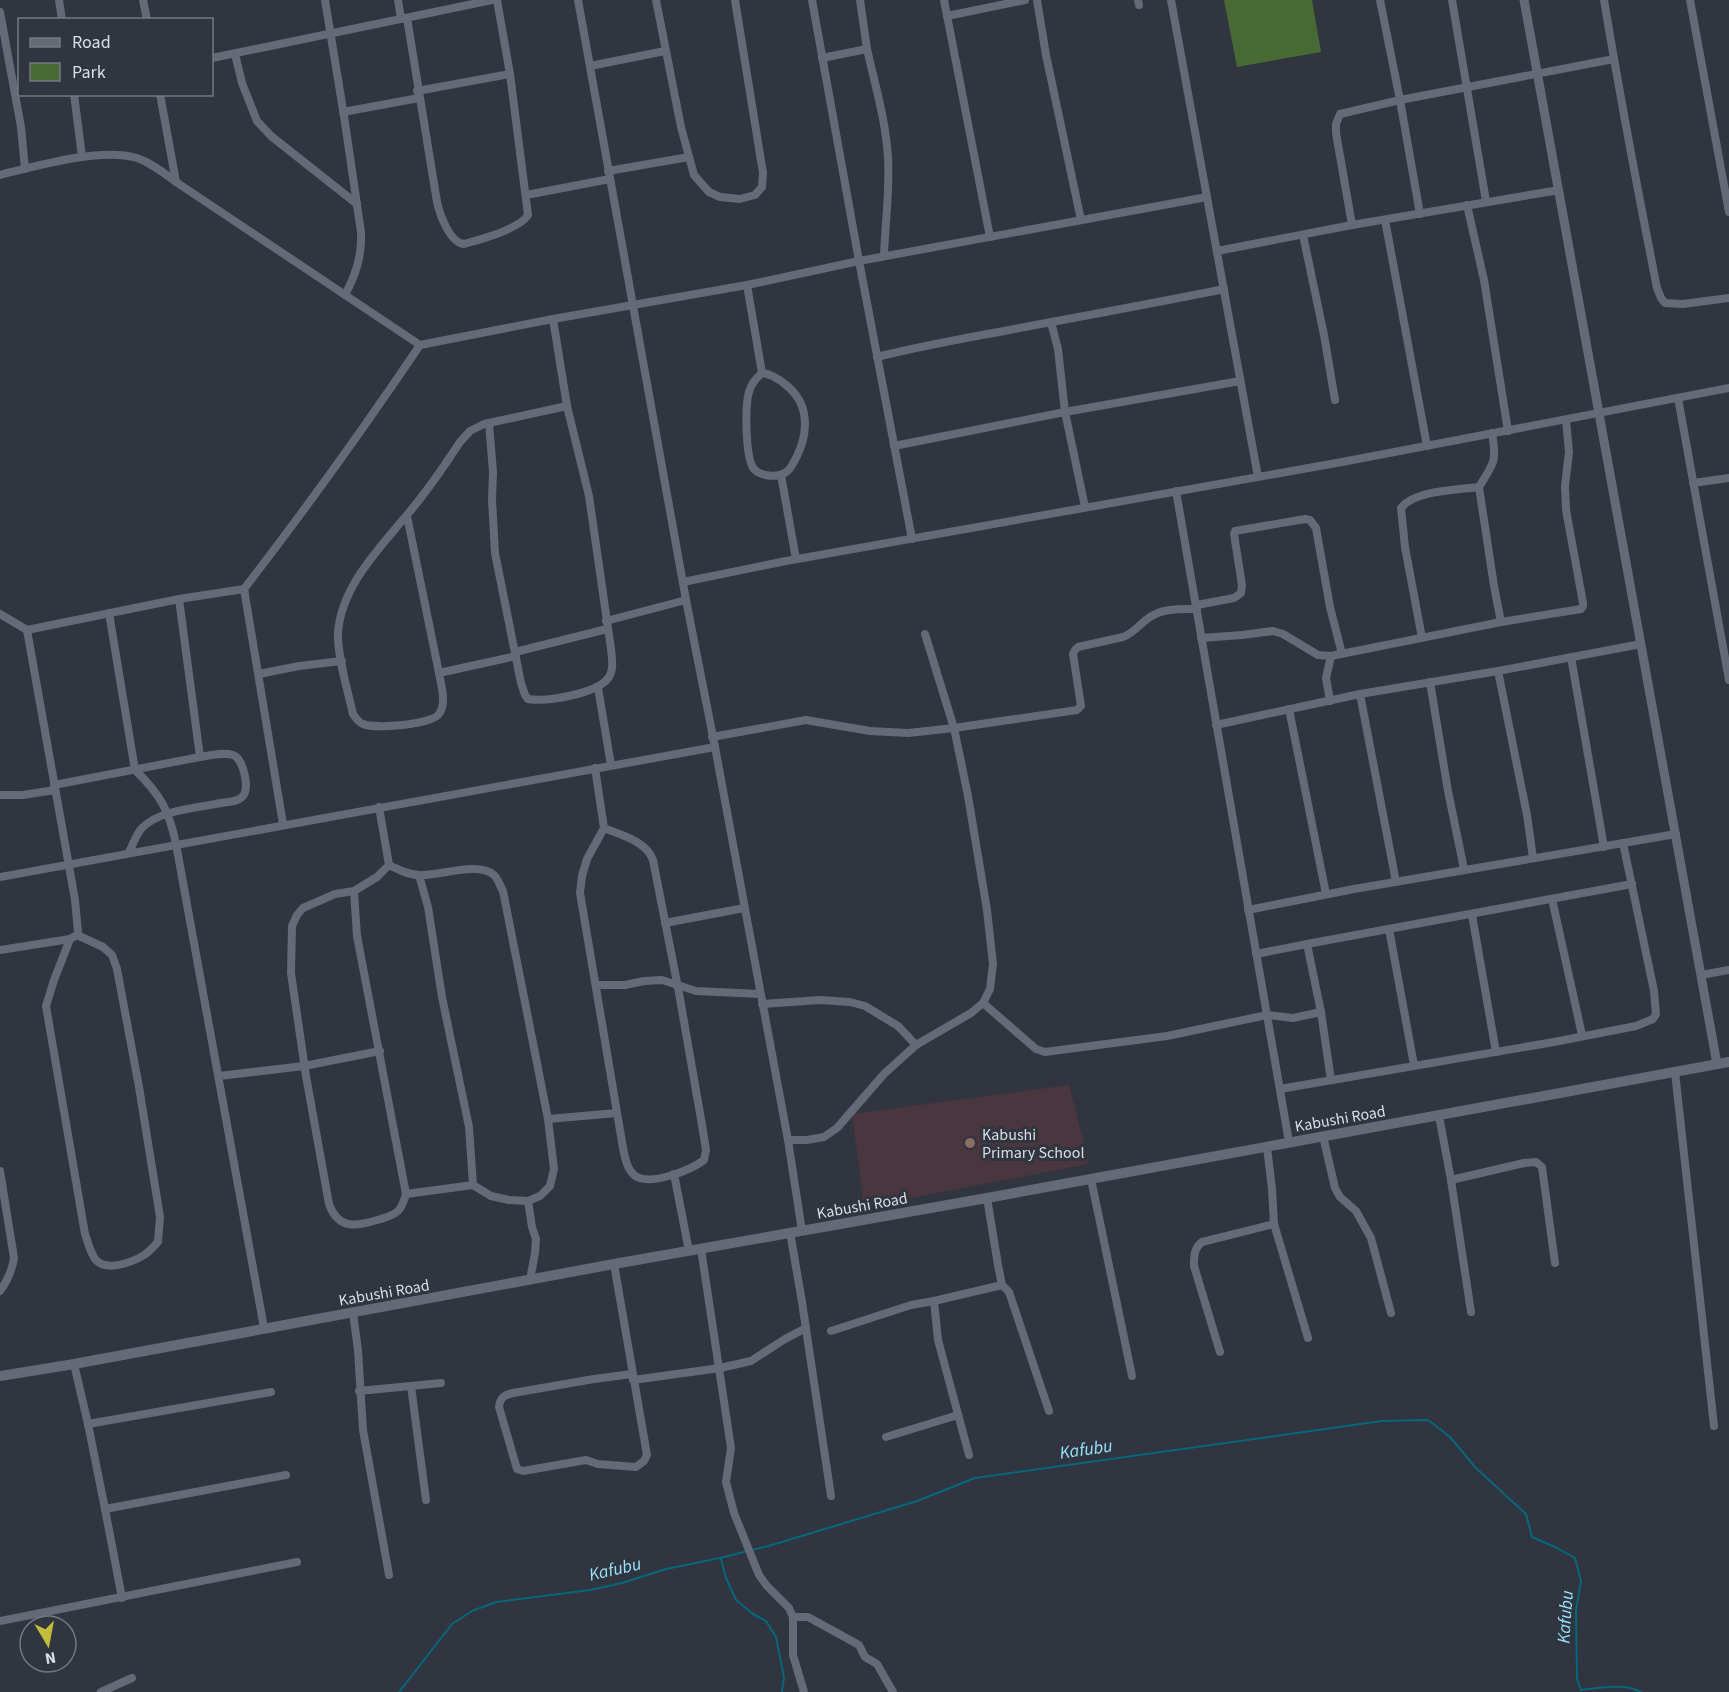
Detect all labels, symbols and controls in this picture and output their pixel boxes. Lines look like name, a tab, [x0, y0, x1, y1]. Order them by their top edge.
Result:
legend	[18, 18, 213, 96]
text: Road	[72, 30, 111, 55]
text: Park	[72, 60, 106, 85]
street label: Kabushi Road	[1293, 1100, 1387, 1138]
place label: Kabushi Primary School	[982, 1124, 1084, 1164]
marker: Kabushi Primary School	[963, 1136, 977, 1150]
street label: Kabushi Road	[815, 1187, 909, 1225]
street label: Kabushi Road	[337, 1274, 431, 1312]
water label: Kafubu	[1058, 1433, 1114, 1466]
water label: Kafubu	[586, 1551, 644, 1588]
water label: Kafubu	[1551, 1590, 1580, 1644]
north arrow	[18, 1614, 78, 1674]
text: N	[43, 1646, 58, 1670]

